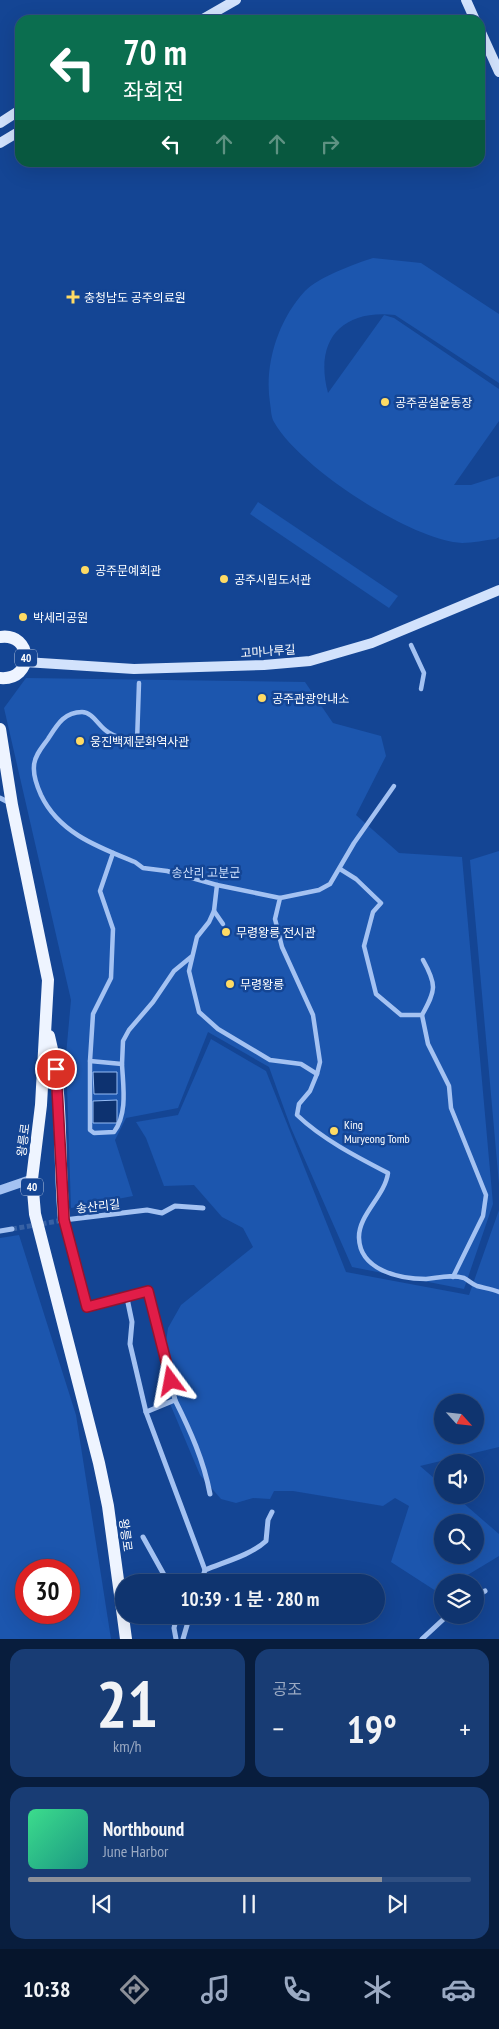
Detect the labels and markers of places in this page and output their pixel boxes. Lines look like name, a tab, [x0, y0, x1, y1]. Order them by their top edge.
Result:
marker: 충청남도 공주의료원	[66, 290, 80, 304]
place label: 충청남도 공주의료원	[84, 290, 186, 305]
place label: 공주공설운동장	[395, 395, 472, 410]
marker: 공주공설운동장	[379, 396, 391, 408]
place label: 공주문예회관	[95, 563, 161, 578]
marker: 공주문예회관	[79, 564, 91, 576]
place label: 공주시립도서관	[234, 572, 311, 587]
marker: 공주시립도서관	[218, 573, 230, 585]
place label: 박세리공원	[33, 610, 88, 625]
marker: 박세리공원	[17, 611, 29, 623]
place label: 공주관광안내소	[272, 691, 349, 706]
marker: 공주관광안내소	[256, 692, 268, 704]
place label: 웅진백제문화역사관	[90, 734, 189, 749]
marker: 웅진백제문화역사관	[74, 735, 86, 747]
place label: 무령왕릉 전시관	[236, 925, 316, 940]
marker: 무령왕릉 전시관	[220, 926, 232, 938]
place label: 무령왕릉	[240, 977, 284, 992]
marker: 무령왕릉	[224, 978, 236, 990]
pin	[35, 1048, 77, 1090]
place label: King Muryeong Tomb	[344, 1117, 410, 1146]
marker: King Muryeong Tomb	[328, 1125, 340, 1137]

